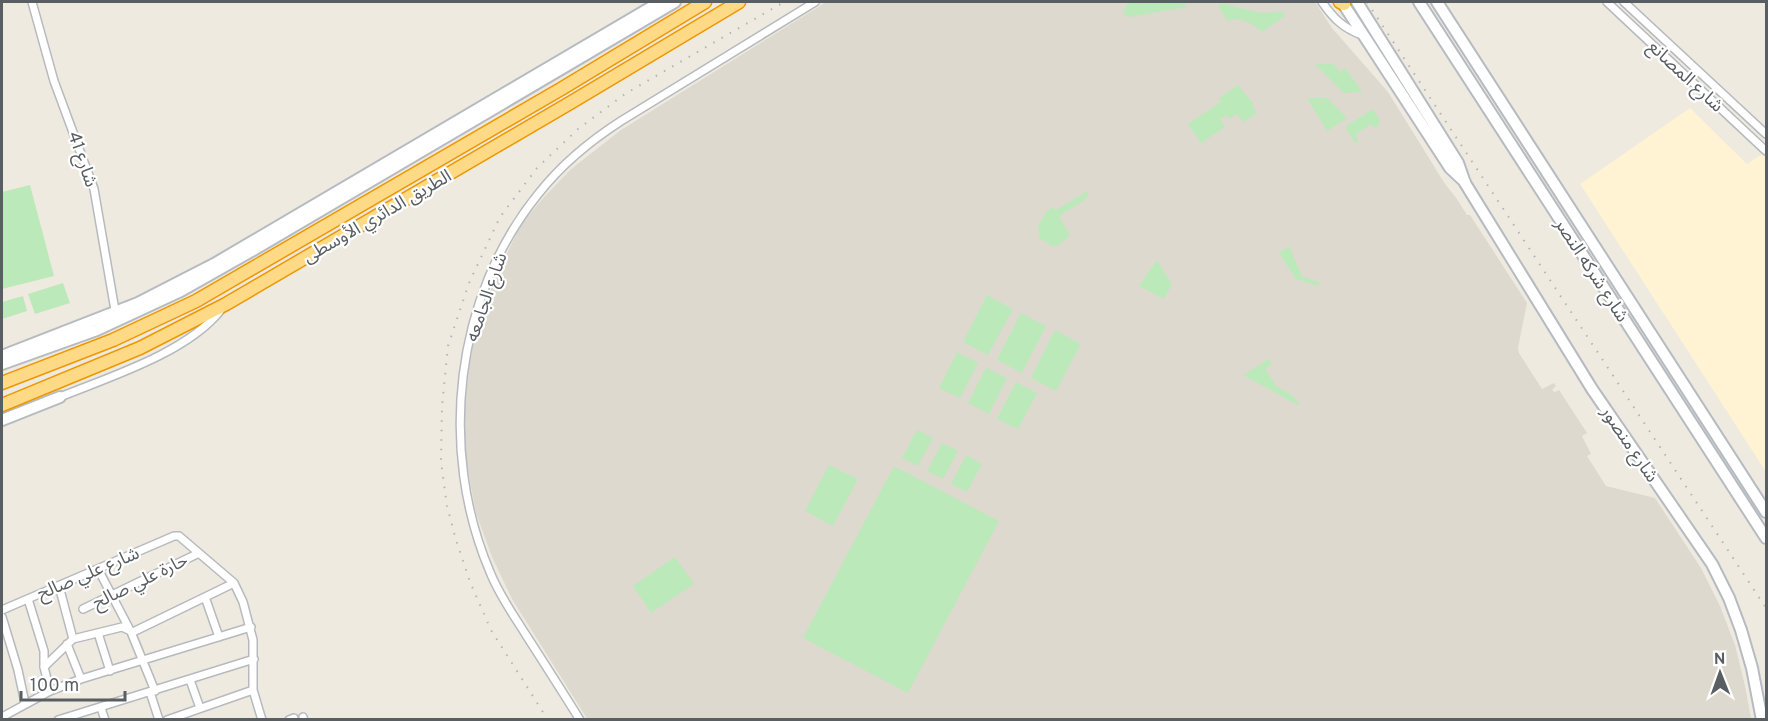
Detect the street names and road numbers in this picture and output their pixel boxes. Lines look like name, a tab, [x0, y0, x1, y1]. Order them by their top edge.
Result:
street label: شارع المصانع	[1642, 36, 1728, 119]
street label: شارع 41	[60, 129, 102, 191]
street label: الطريق الدائري الأوسطى	[299, 165, 456, 269]
street label: شارع شركه النصر	[1547, 214, 1633, 328]
street label: شارع الجامعه	[461, 250, 514, 345]
street label: شارع منصور	[1593, 401, 1663, 488]
street label: شارع علي صالح	[34, 542, 144, 607]
street label: حارة علي صالح	[89, 549, 192, 615]

